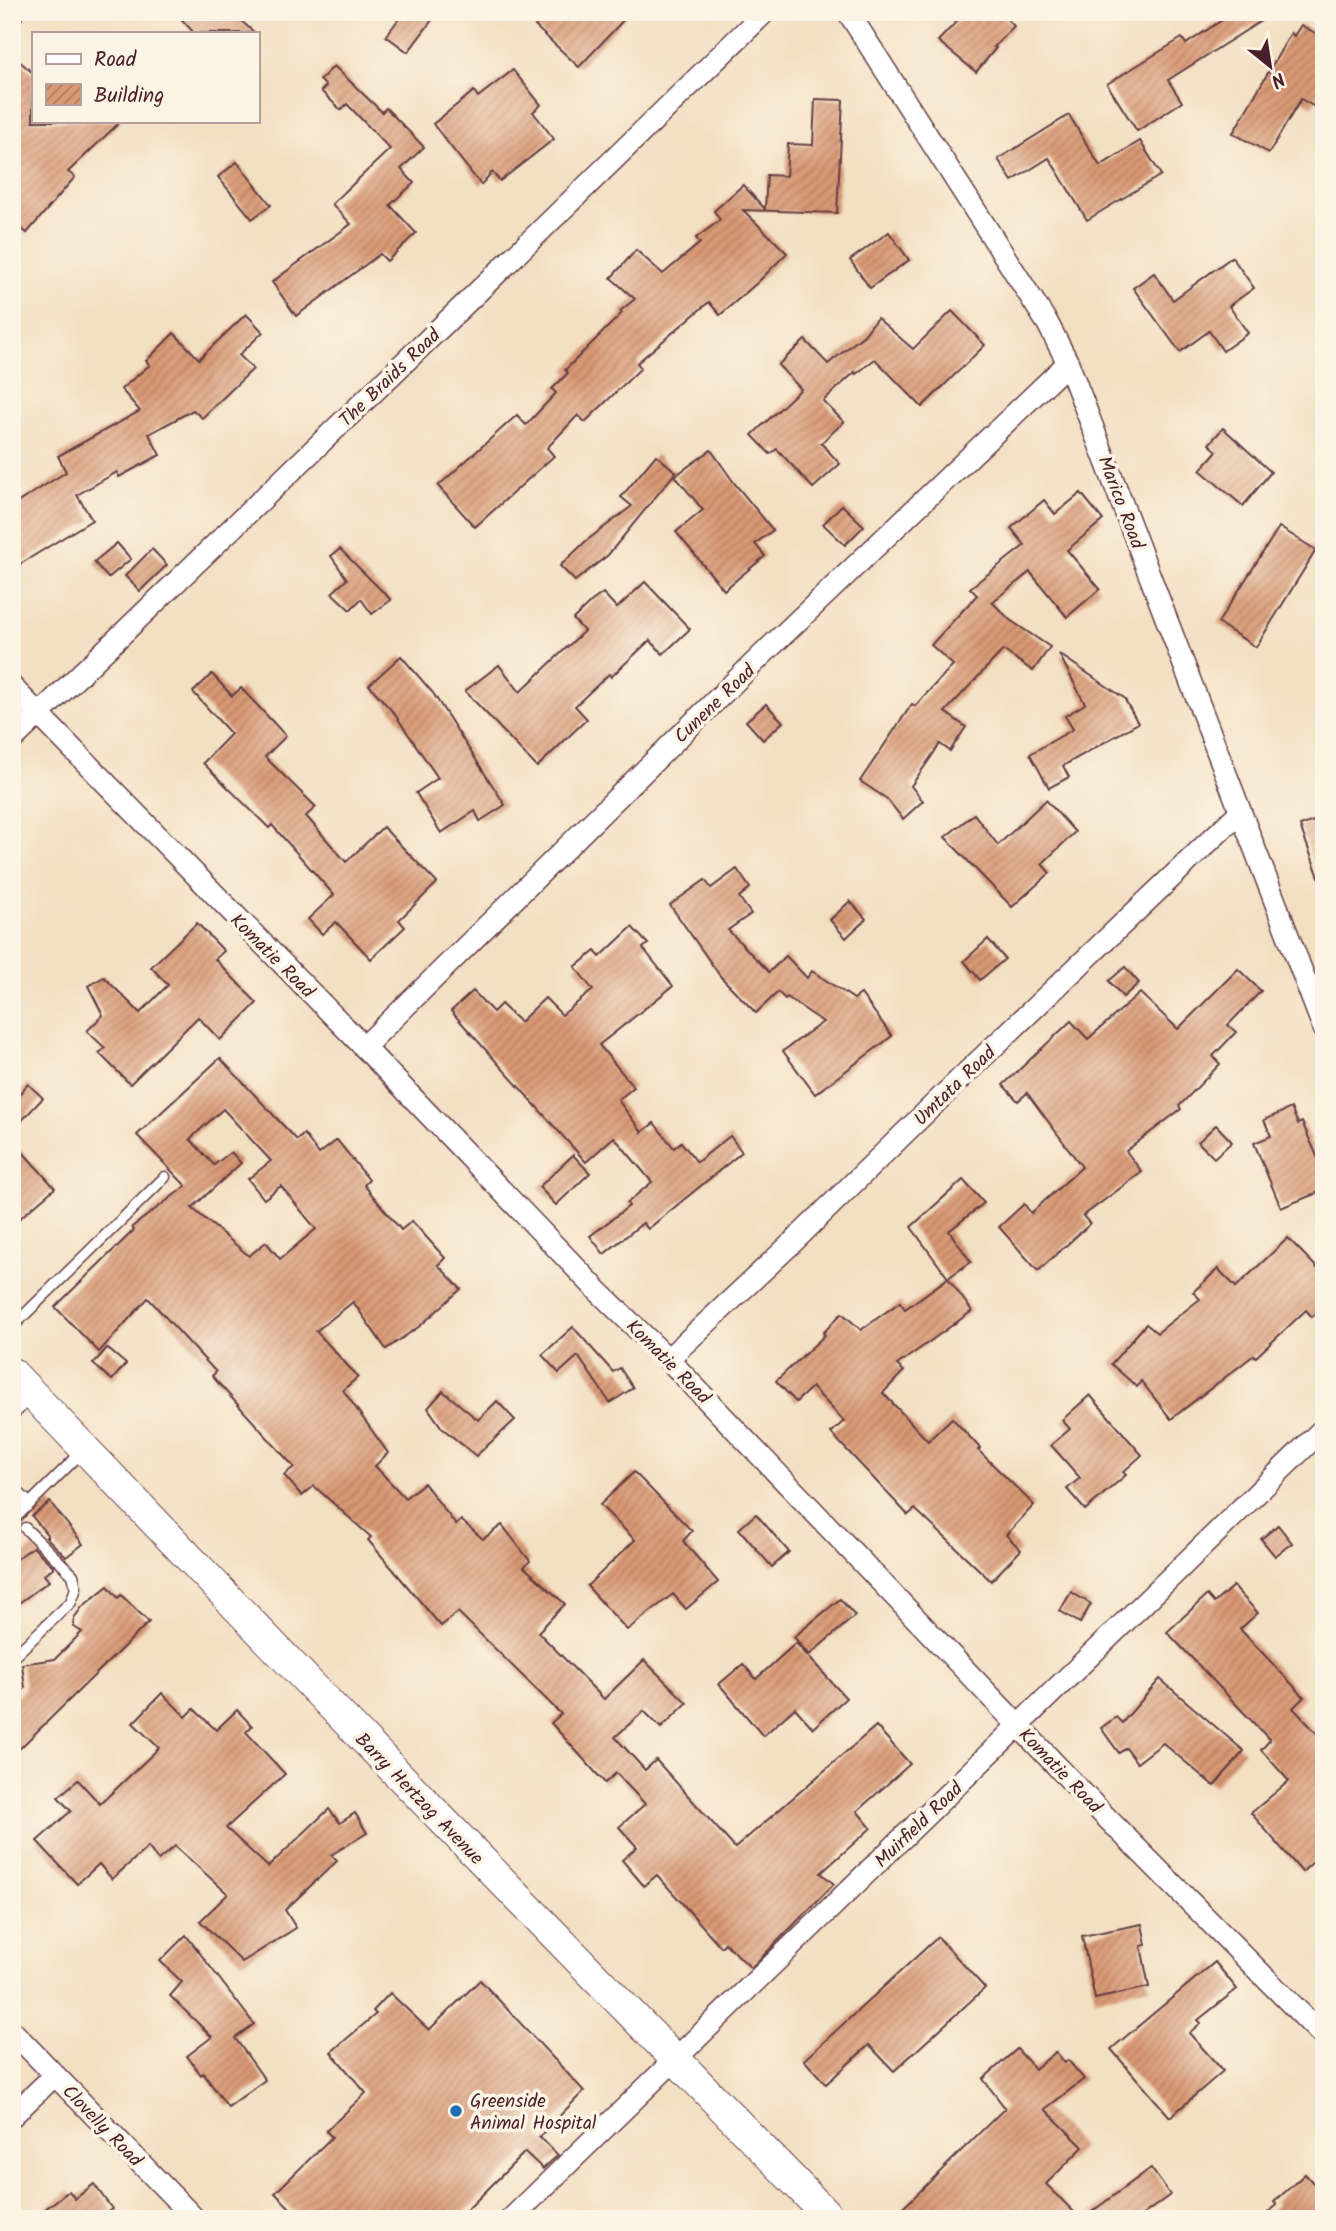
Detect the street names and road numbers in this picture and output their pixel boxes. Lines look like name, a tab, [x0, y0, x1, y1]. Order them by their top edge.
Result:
street label: The Braids Road	[333, 322, 449, 435]
street label: Marico Road	[1089, 452, 1152, 554]
street label: Cunene Road	[668, 657, 763, 751]
street label: Komatie Road	[222, 907, 321, 1006]
street label: Umtata Road	[907, 1039, 1004, 1134]
street label: Komatie Road	[618, 1313, 717, 1412]
street label: Komatie Road	[1011, 1721, 1109, 1822]
street label: Barry Hertzog Avenue	[347, 1726, 490, 1873]
street label: Muirfield Road	[868, 1775, 971, 1876]
street label: Clovelly Road	[54, 2078, 149, 2175]

